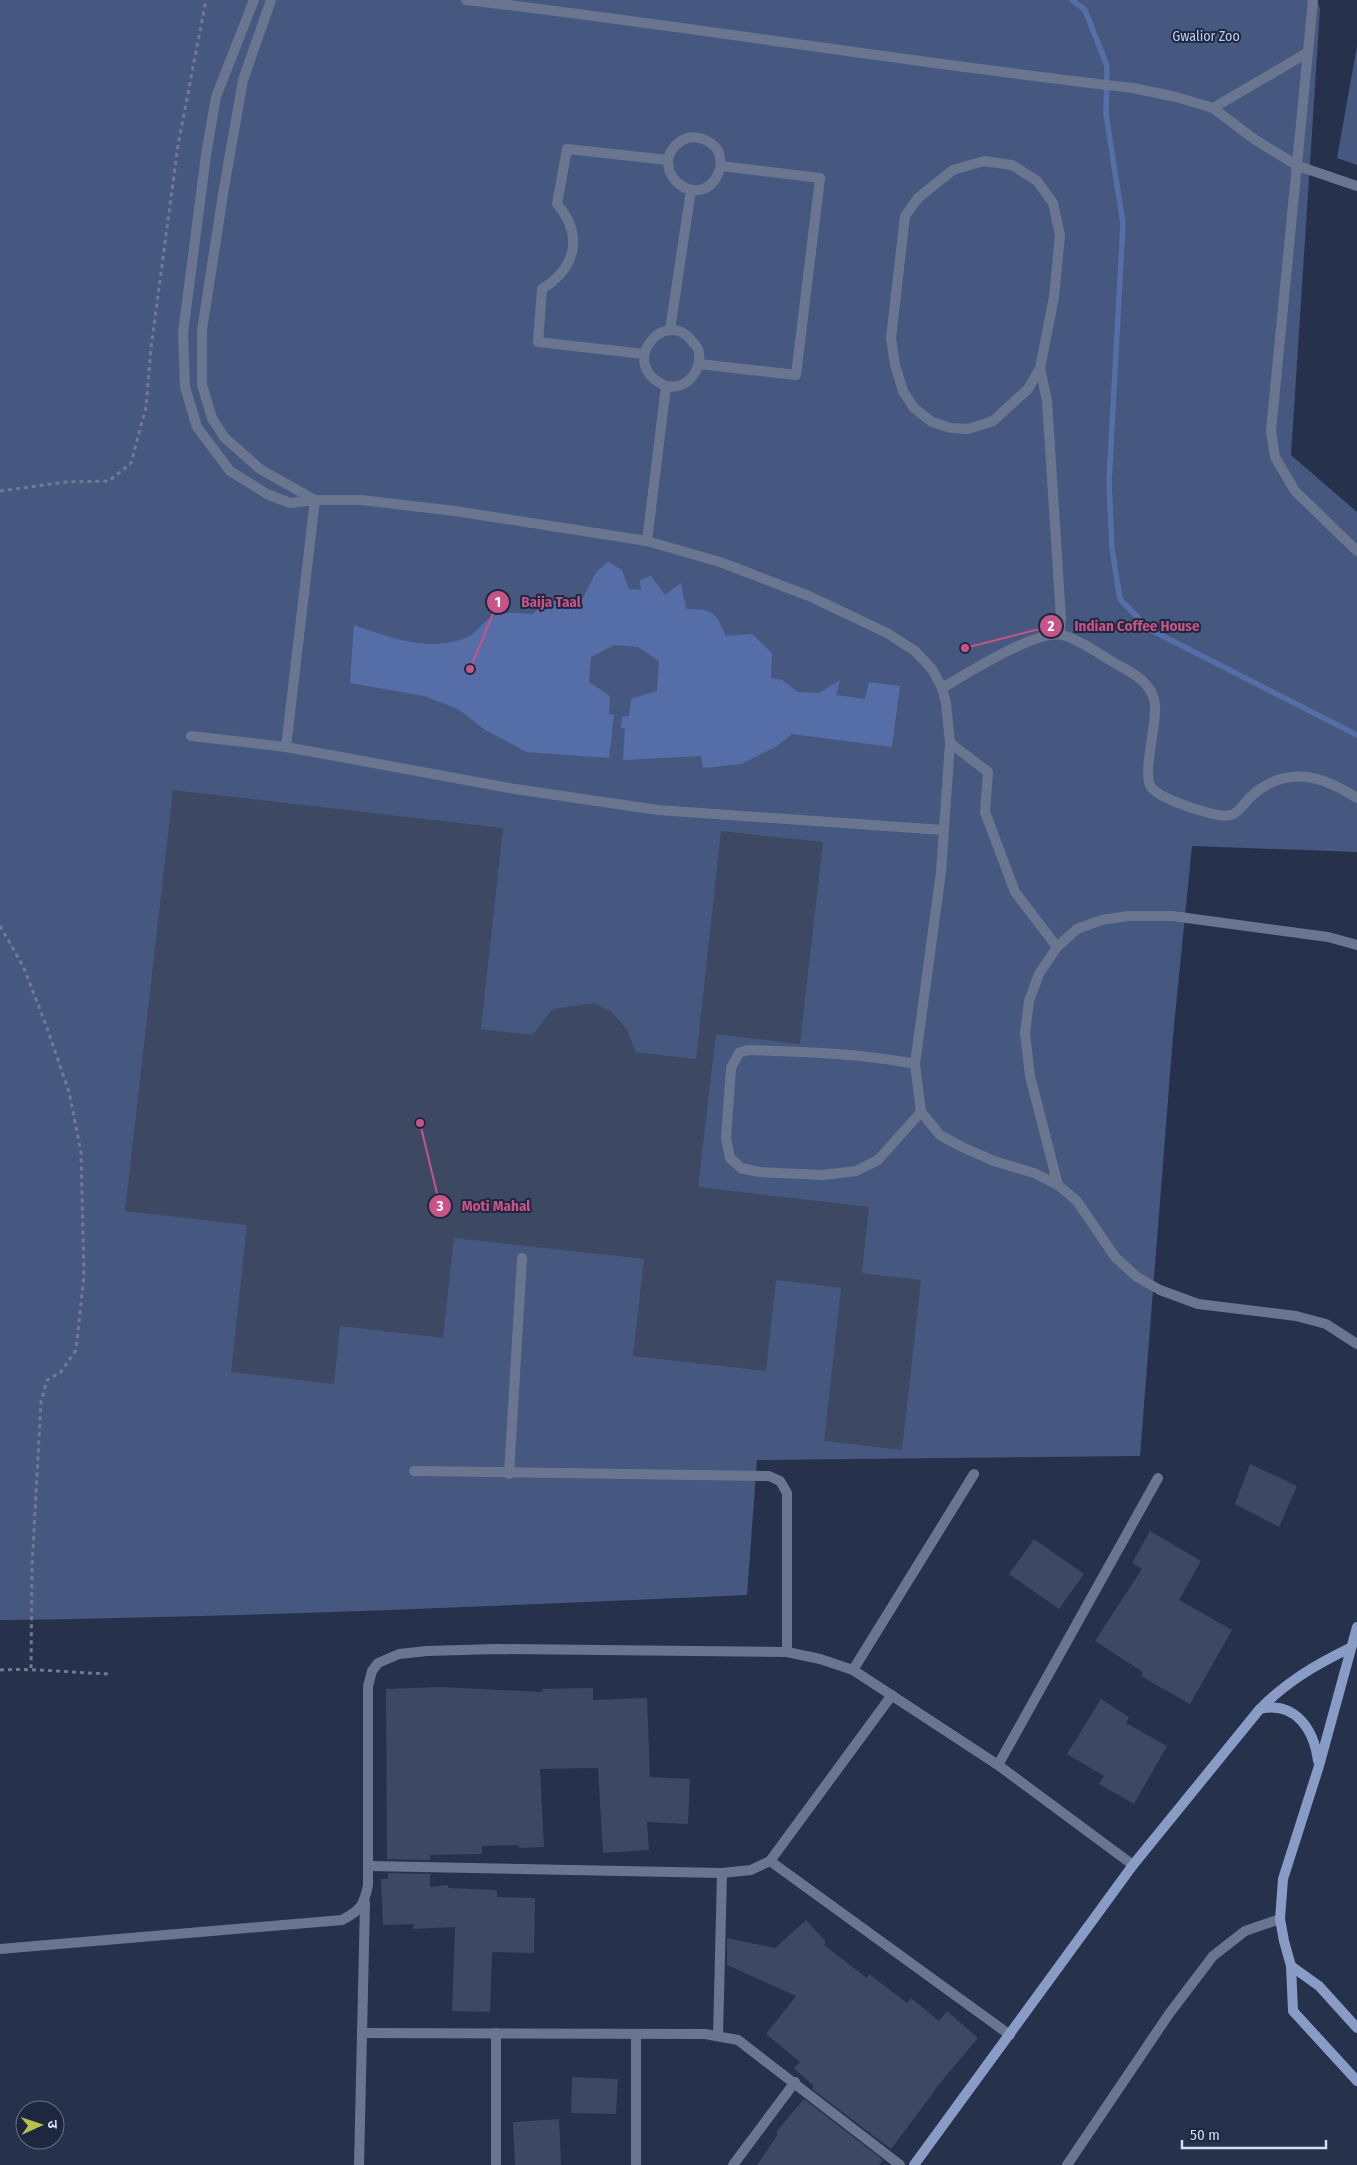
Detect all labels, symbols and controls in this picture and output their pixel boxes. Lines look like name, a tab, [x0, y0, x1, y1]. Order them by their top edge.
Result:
park label: Gwalior Zoo	[1172, 28, 1240, 45]
callout: Baija Taal	[486, 587, 591, 617]
text: 1	[495, 593, 501, 611]
text: Baija Taal	[521, 593, 582, 611]
callout: Indian Coffee House	[1039, 611, 1209, 641]
text: 2	[1047, 617, 1055, 635]
text: Indian Coffee House	[1074, 617, 1200, 635]
callout: Moti Mahal	[427, 1191, 541, 1221]
text: 3	[435, 1197, 444, 1215]
text: Moti Mahal	[462, 1197, 531, 1215]
north arrow	[15, 2100, 65, 2150]
scale bar	[1182, 2118, 1326, 2150]
text: उ	[44, 2120, 61, 2130]
text: 50 m	[1190, 2126, 1220, 2144]

